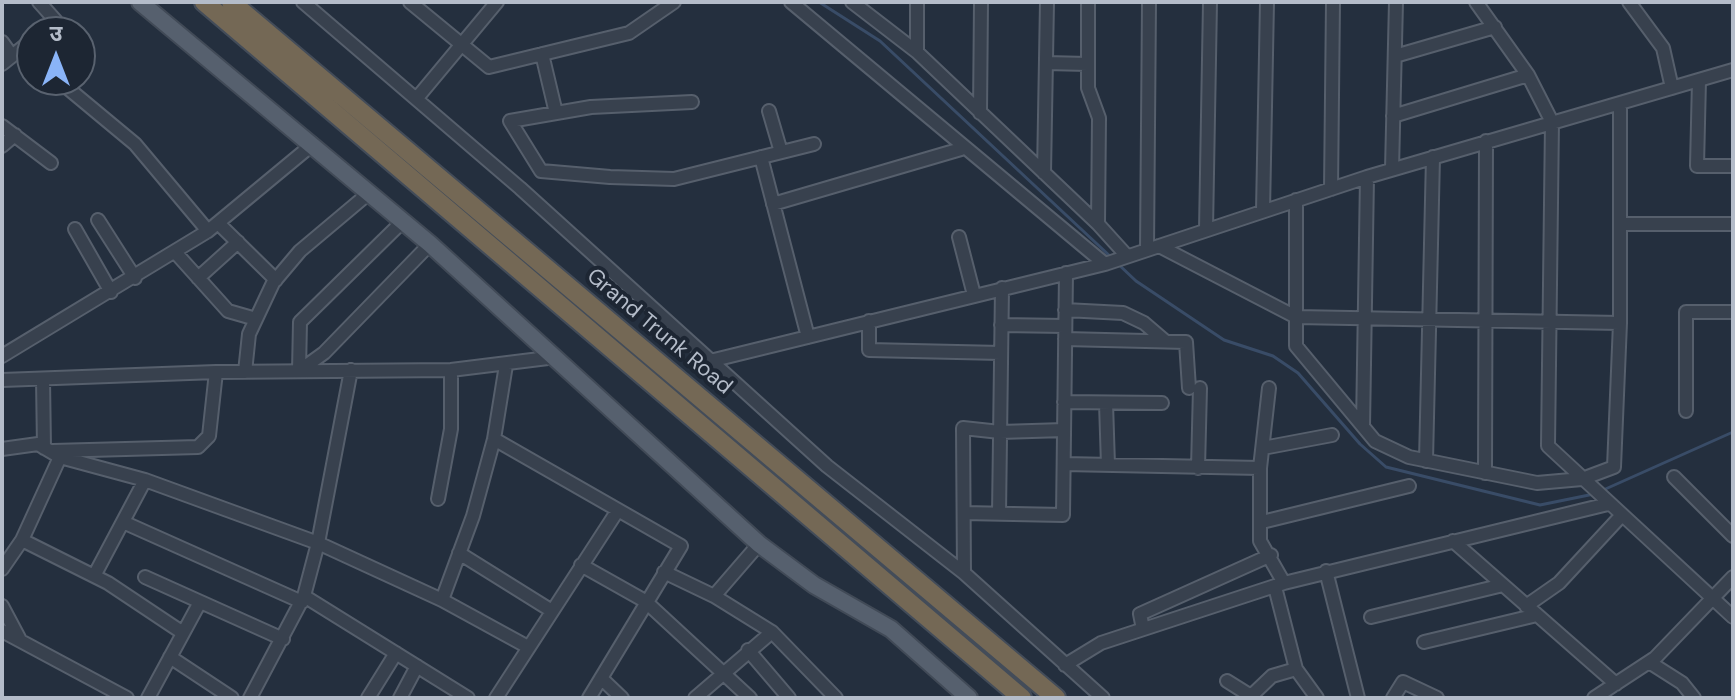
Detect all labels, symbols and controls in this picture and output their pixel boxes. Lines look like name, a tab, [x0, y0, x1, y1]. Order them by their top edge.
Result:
north arrow	[16, 16, 96, 96]
text: उ	[50, 19, 62, 48]
street label: Grand Trunk Road	[581, 263, 737, 401]

